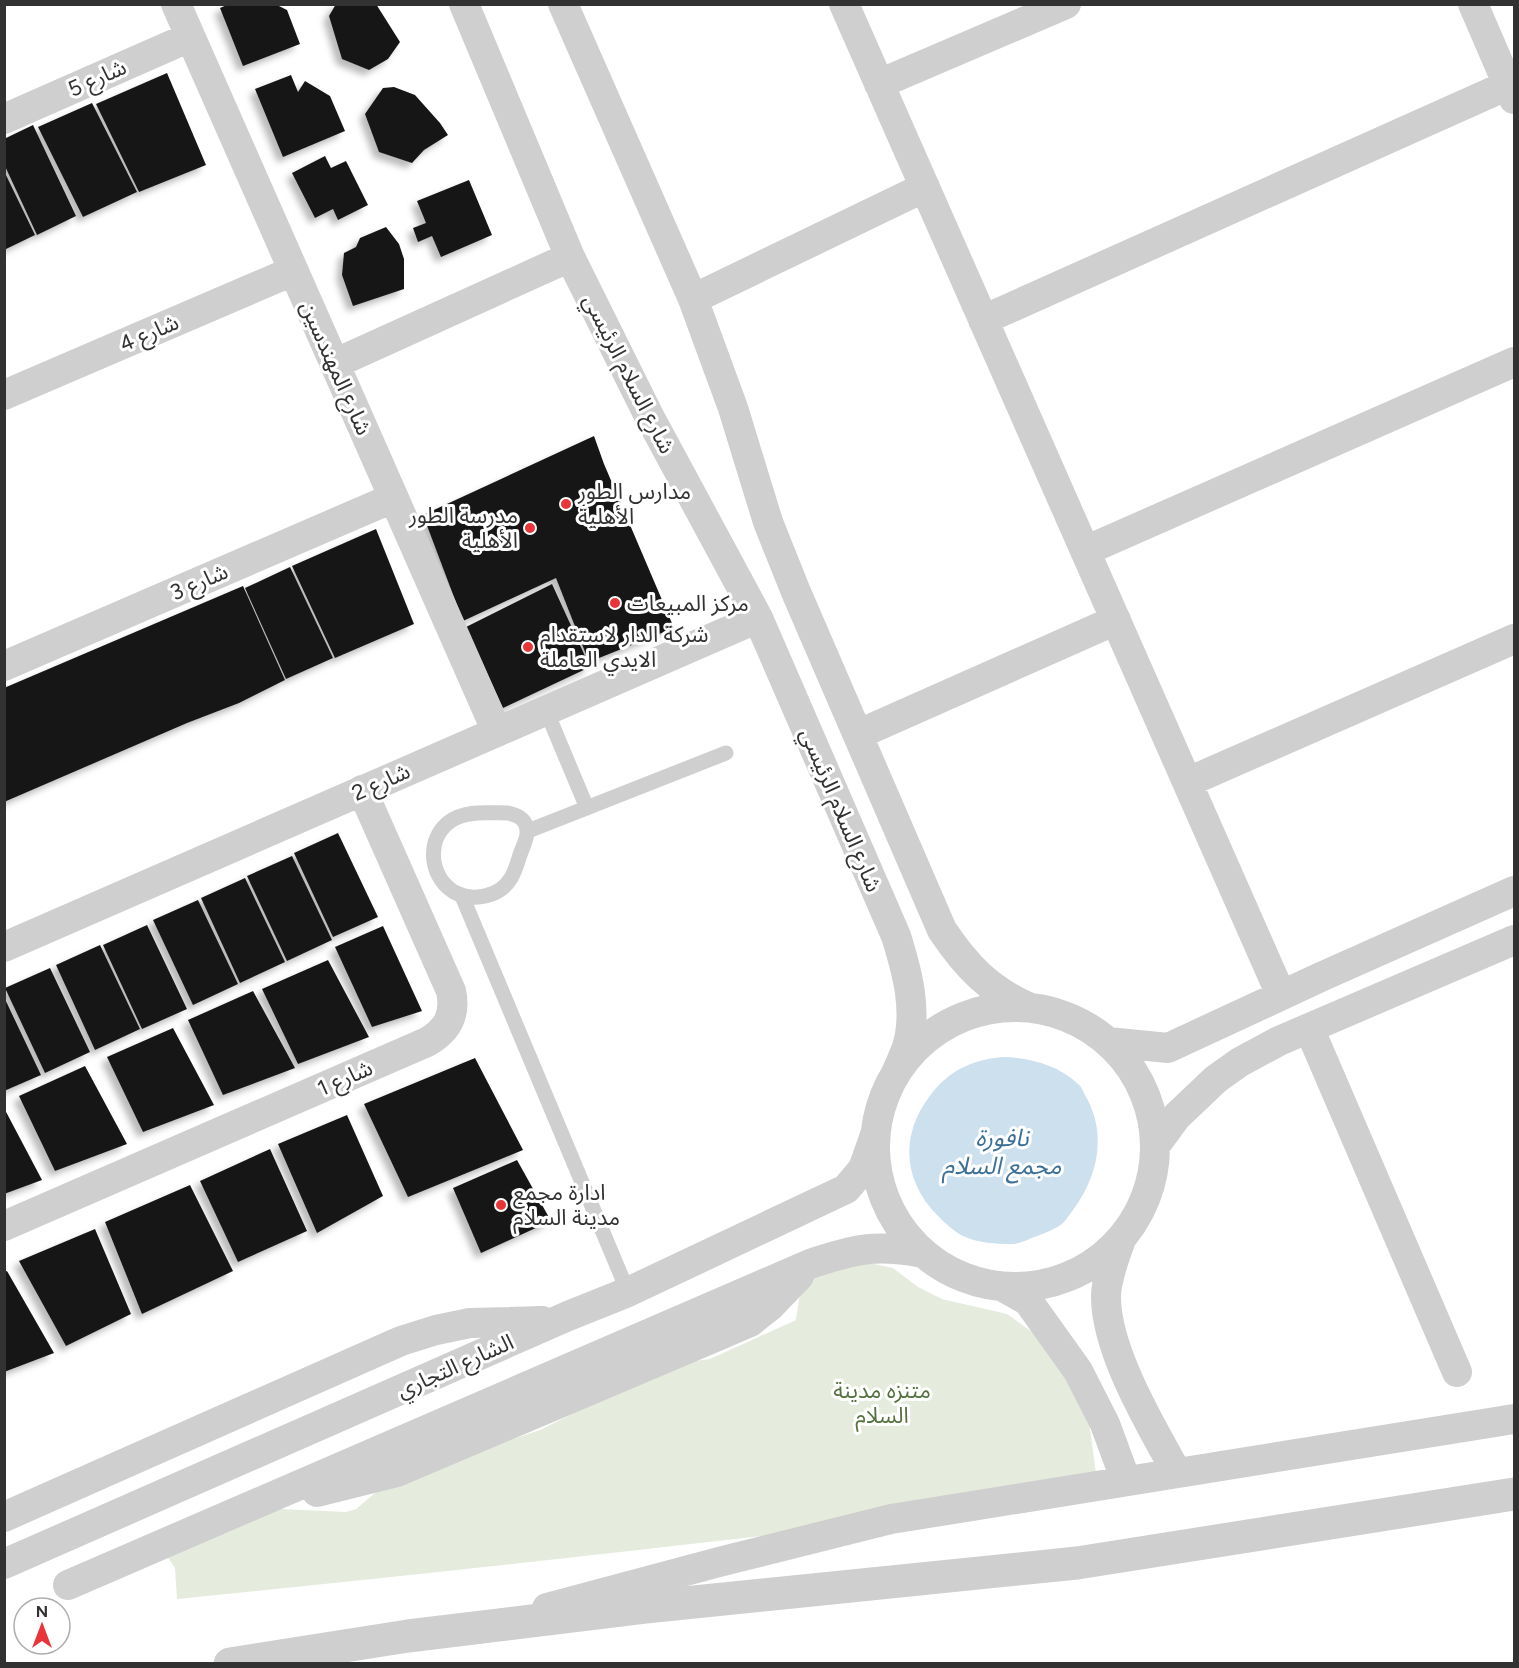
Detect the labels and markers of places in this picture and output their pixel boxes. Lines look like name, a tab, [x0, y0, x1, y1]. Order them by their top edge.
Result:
place label: مدارس الطور الأهلية	[577, 478, 691, 530]
marker: مدارس الطور الأهلية	[559, 497, 573, 511]
place label: مدرسة الطور الأهلية	[408, 502, 518, 554]
marker: مدرسة الطور الأهلية	[523, 521, 537, 535]
place label: مركز المبيعات	[627, 590, 749, 617]
marker: مركز المبيعات	[608, 596, 622, 610]
place label: شركة الدار لاستقدام الايدي العاملة	[540, 621, 708, 676]
marker: شركة الدار لاستقدام الايدي العاملة	[521, 640, 535, 654]
place label: ادارة مجمع مدينة السلام	[513, 1179, 620, 1234]
marker: ادارة مجمع مدينة السلام	[494, 1198, 508, 1212]

